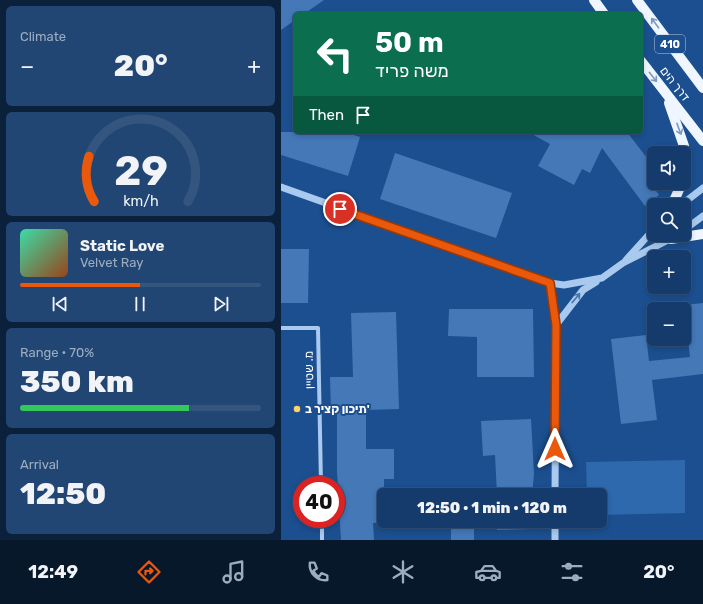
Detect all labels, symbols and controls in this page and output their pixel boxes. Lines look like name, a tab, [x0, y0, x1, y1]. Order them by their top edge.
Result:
one-way arrow	[650, 18, 659, 29]
text: 50 m	[375, 26, 444, 59]
icon: left	[309, 28, 361, 80]
text: Climate	[20, 29, 66, 44]
road number: 410	[655, 35, 685, 53]
text: 20°	[114, 48, 168, 84]
text: −	[20, 53, 34, 80]
text: +	[247, 53, 261, 80]
text: משה פריד	[375, 60, 449, 82]
street label: דרך הים	[657, 64, 693, 104]
one-way arrow	[649, 72, 658, 83]
icon: arrive	[352, 104, 374, 126]
text: Then	[309, 106, 344, 124]
one-way arrow	[676, 123, 683, 136]
text: 29	[114, 146, 167, 195]
map controls	[647, 146, 691, 346]
button: sound	[647, 146, 691, 190]
pin	[323, 192, 357, 226]
text: km/h	[123, 193, 158, 210]
icon: arrive	[329, 198, 351, 220]
button: search	[647, 198, 691, 242]
text: Static Love	[80, 237, 164, 255]
button: +	[647, 250, 691, 294]
text: Velvet Ray	[80, 255, 143, 270]
icon: previous	[49, 293, 71, 315]
icon: pause	[129, 293, 151, 315]
icon: next	[210, 293, 232, 315]
one-way arrow	[571, 293, 580, 303]
button: −	[647, 302, 691, 346]
text: Range · 70%	[20, 345, 94, 360]
street label: מ. שטיין	[302, 351, 316, 389]
text: 350 km	[20, 364, 134, 400]
place label: תיכון קציר ב'	[305, 402, 370, 416]
marker: תיכון קציר ב'	[292, 404, 302, 414]
position arrow	[534, 428, 576, 470]
text: Arrival	[20, 457, 59, 472]
text: 12:50	[20, 476, 106, 512]
speed limit sign: 40	[293, 476, 345, 528]
text: 12:50 · 1 min · 120 m	[417, 499, 567, 517]
icon: directions	[135, 558, 163, 586]
icon: music	[220, 558, 248, 586]
icon: phone	[304, 558, 332, 586]
icon: climate	[389, 558, 417, 586]
icon: car	[474, 558, 502, 586]
icon: filters	[558, 558, 586, 586]
text: 12:49	[28, 561, 78, 583]
text: 20°	[643, 561, 675, 583]

